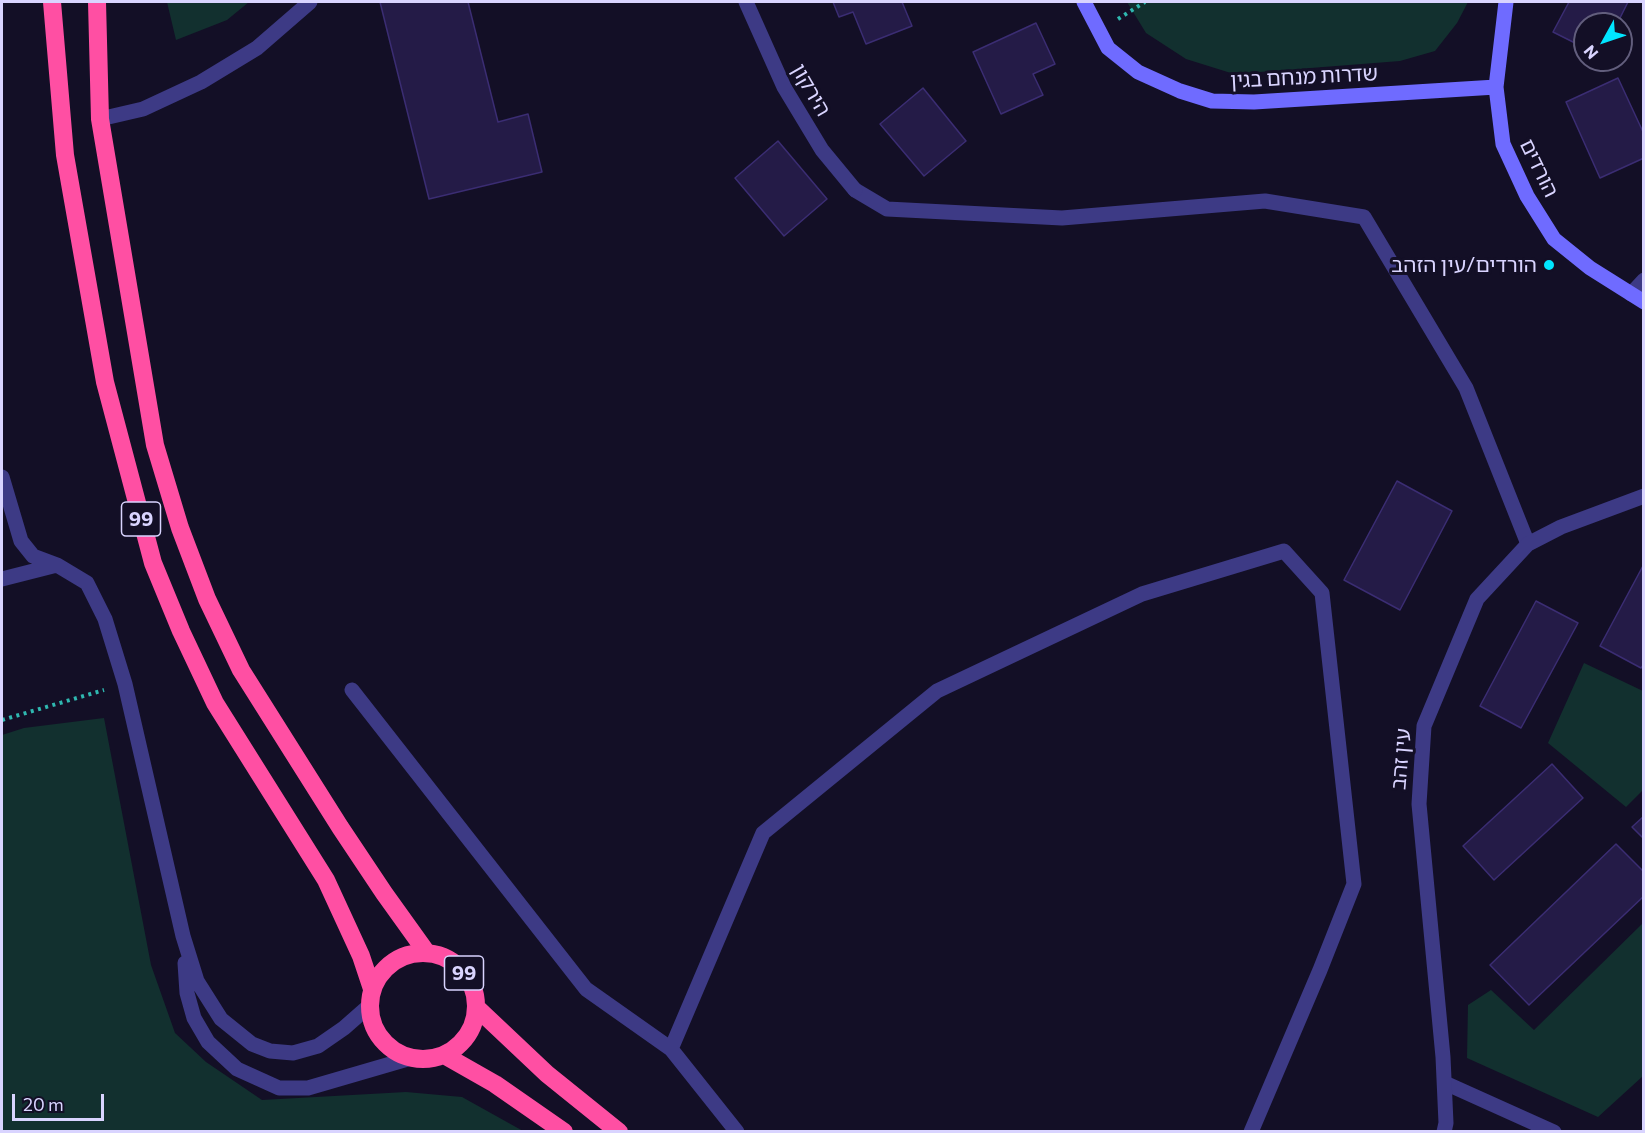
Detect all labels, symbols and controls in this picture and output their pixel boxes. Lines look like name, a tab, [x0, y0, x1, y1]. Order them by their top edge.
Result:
north arrow	[1573, 12, 1633, 72]
text: N	[1579, 42, 1601, 63]
street label: הירקון	[786, 59, 836, 121]
street label: שדרות מנחם בגין	[1229, 61, 1379, 93]
street label: הורדים	[1514, 135, 1564, 201]
place label: הורדים/עין הזהב	[1391, 252, 1537, 278]
marker: הורדים/עין הזהב	[1542, 258, 1556, 272]
road number: 99	[122, 502, 160, 536]
street label: עין זהב	[1386, 727, 1416, 791]
road number: 99	[444, 956, 484, 990]
scale bar	[15, 1082, 106, 1120]
text: 20 m	[23, 1093, 64, 1115]

